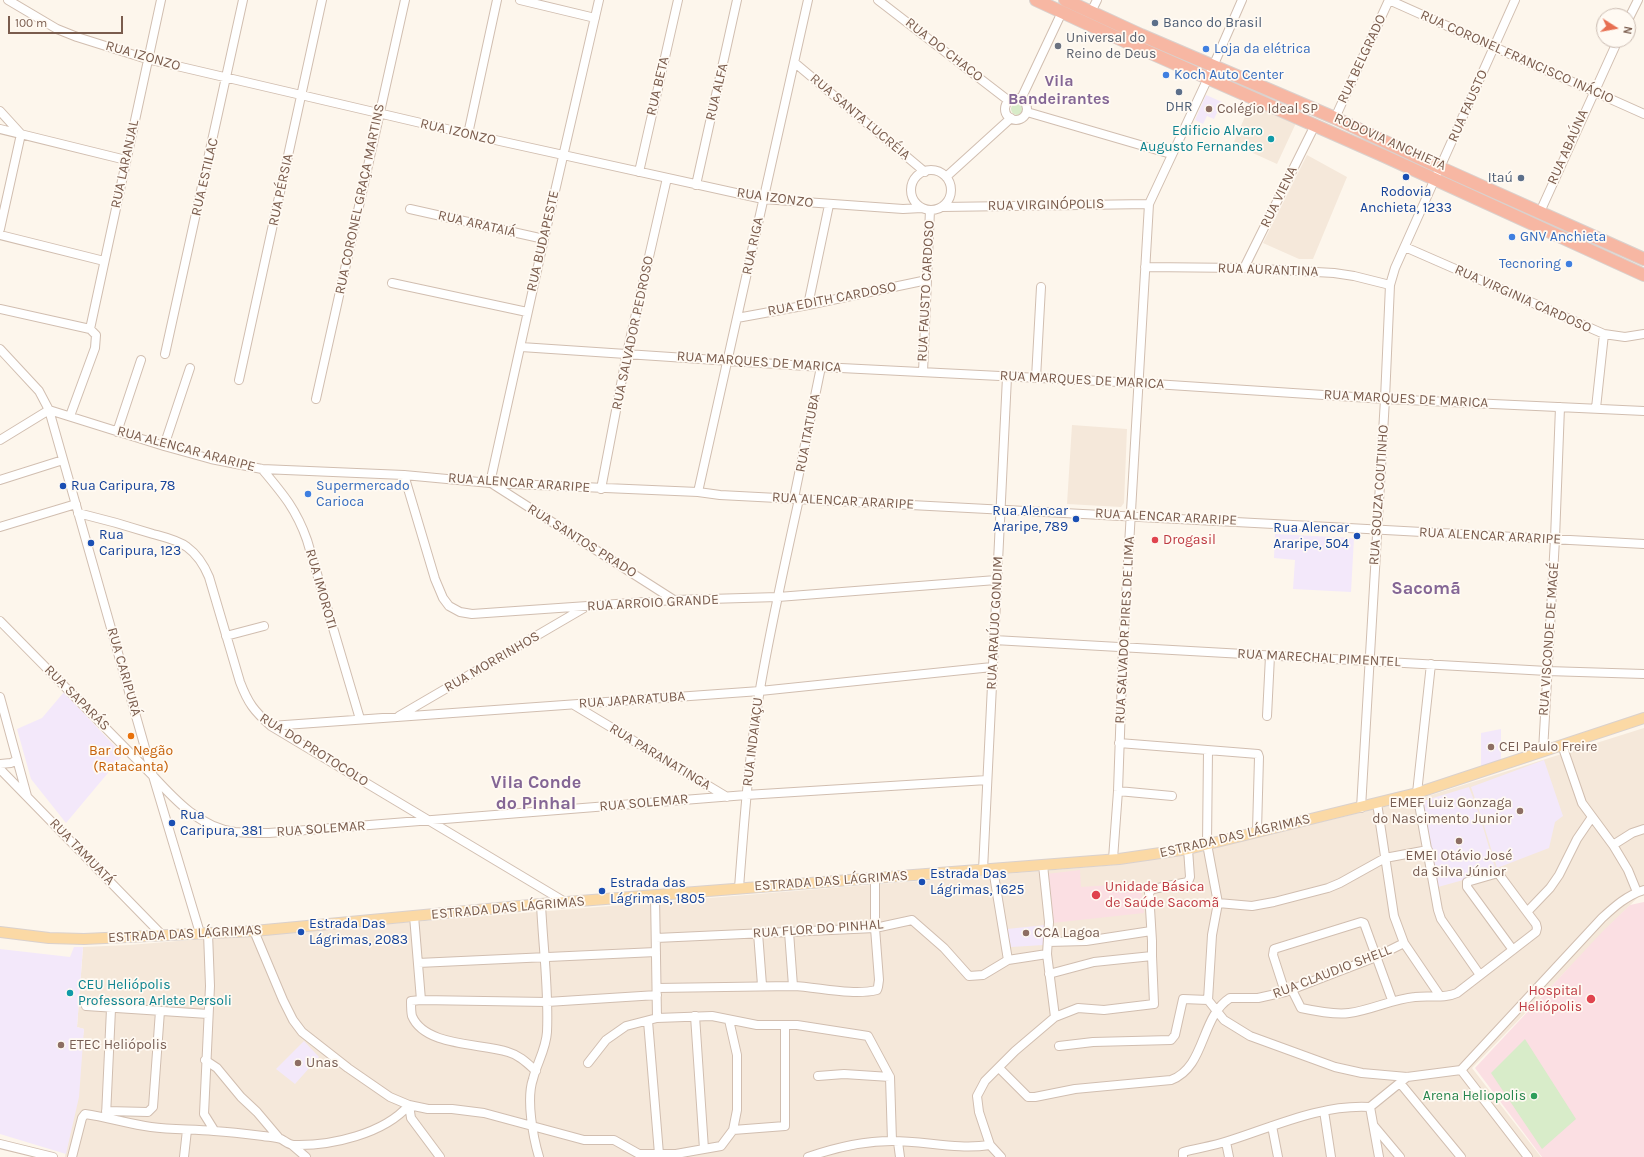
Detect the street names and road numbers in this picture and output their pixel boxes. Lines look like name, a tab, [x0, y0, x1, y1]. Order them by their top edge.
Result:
street label: RUA CORONEL FRANCISCO INÁCIO	[1418, 7, 1616, 107]
street label: RUA BELGRADO	[1334, 12, 1390, 106]
street label: RUA DO CHACO	[902, 14, 986, 86]
street label: RUA IZONZO	[104, 37, 182, 75]
street label: RUA BETA	[643, 55, 673, 117]
street label: RUA ALFA	[702, 62, 732, 122]
street label: RUA FAUSTO	[1445, 67, 1491, 145]
street label: RUA SANTA LUCRÉIA	[806, 70, 914, 164]
street label: RUA CORONEL GRAÇA MARTINS	[332, 102, 388, 296]
street label: RUA ABAÚNA	[1544, 107, 1592, 187]
street label: RODOVIA ANCHIETA	[1331, 110, 1449, 174]
street label: RUA IZONZO	[418, 115, 498, 149]
street label: RUA LARANJAL	[107, 118, 143, 210]
street label: RUA ESTILAC	[188, 136, 222, 218]
street label: RUA PÉRSIA	[265, 152, 297, 228]
street label: RUA VIENA	[1257, 163, 1301, 231]
street label: RUA IZONZO	[736, 184, 814, 212]
street label: RUA BUDAPESTE	[523, 189, 563, 293]
street label: RUA VIRGINÓPOLIS	[988, 196, 1104, 214]
street label: RUA ARATAIÁ	[436, 207, 518, 241]
street label: RUA RIGA	[739, 216, 767, 276]
street label: RUA FAUSTO CARDOSO	[914, 220, 938, 362]
street label: RUA SALVADOR PEDROSO	[608, 254, 658, 412]
street label: RUA AURANTINA	[1217, 260, 1319, 280]
street label: RUA VIRGINIA CARDOSO	[1452, 261, 1594, 337]
street label: RUA EDITH CARDOSO	[766, 278, 898, 320]
street label: RUA MARQUES DE MARICA	[676, 348, 842, 376]
street label: RUA MARQUES DE MARICA	[999, 367, 1165, 393]
street label: RUA MARQUES DE MARICA	[1323, 386, 1489, 412]
street label: RUA ITATUBA	[792, 392, 824, 474]
street label: RUA ALENCAR ARARIPE	[115, 422, 257, 476]
street label: RUA SOUZA COUTINHO	[1366, 424, 1392, 566]
street label: RUA ALENCAR ARARIPE	[447, 470, 591, 496]
street label: RUA ALENCAR ARARIPE	[771, 489, 915, 513]
street label: RUA SANTOS PRADO	[524, 501, 640, 581]
street label: RUA ALENCAR ARARIPE	[1094, 505, 1238, 529]
street label: RUA ALENCAR ARARIPE	[1418, 524, 1562, 548]
street label: RUA SALVADOR PIRES DE LIMA	[1112, 536, 1138, 724]
street label: RUA IMOROTI	[302, 547, 340, 631]
street label: RUA ARAÚJO GONDIM	[983, 556, 1007, 690]
street label: RUA VISCONDE DE MAGÉ	[1535, 562, 1563, 716]
street label: RUA ARROIO GRANDE	[587, 591, 719, 615]
street label: RUA CARIPURÁ	[103, 626, 145, 718]
street label: RUA MORRINHOS	[441, 628, 543, 696]
street label: RUA MARECHAL PIMENTEL	[1237, 645, 1401, 671]
street label: RUA SAPARÁS	[41, 662, 113, 734]
street label: RUA JAPARATUBA	[578, 688, 686, 712]
street label: RUA INDAIAÇU	[739, 697, 767, 787]
street label: RUA DO PROTOCOLO	[256, 710, 372, 790]
street label: RUA PARANATINGA	[606, 720, 714, 794]
street label: RUA SOLEMAR	[599, 791, 689, 815]
street label: ESTRADA DAS LÁGRIMAS	[1158, 810, 1312, 862]
street label: RUA TAMUATÁ	[46, 815, 118, 889]
street label: RUA SOLEMAR	[276, 817, 366, 841]
street label: ESTRADA DAS LÁGRIMAS	[754, 867, 908, 895]
street label: ESTRADA DAS LÁGRIMAS	[431, 893, 585, 923]
street label: RUA FLOR DO PINHAL	[752, 916, 884, 942]
street label: ESTRADA DAS LÁGRIMAS	[108, 922, 262, 946]
street label: RUA CLAUDIO SHELL	[1270, 942, 1394, 1002]

